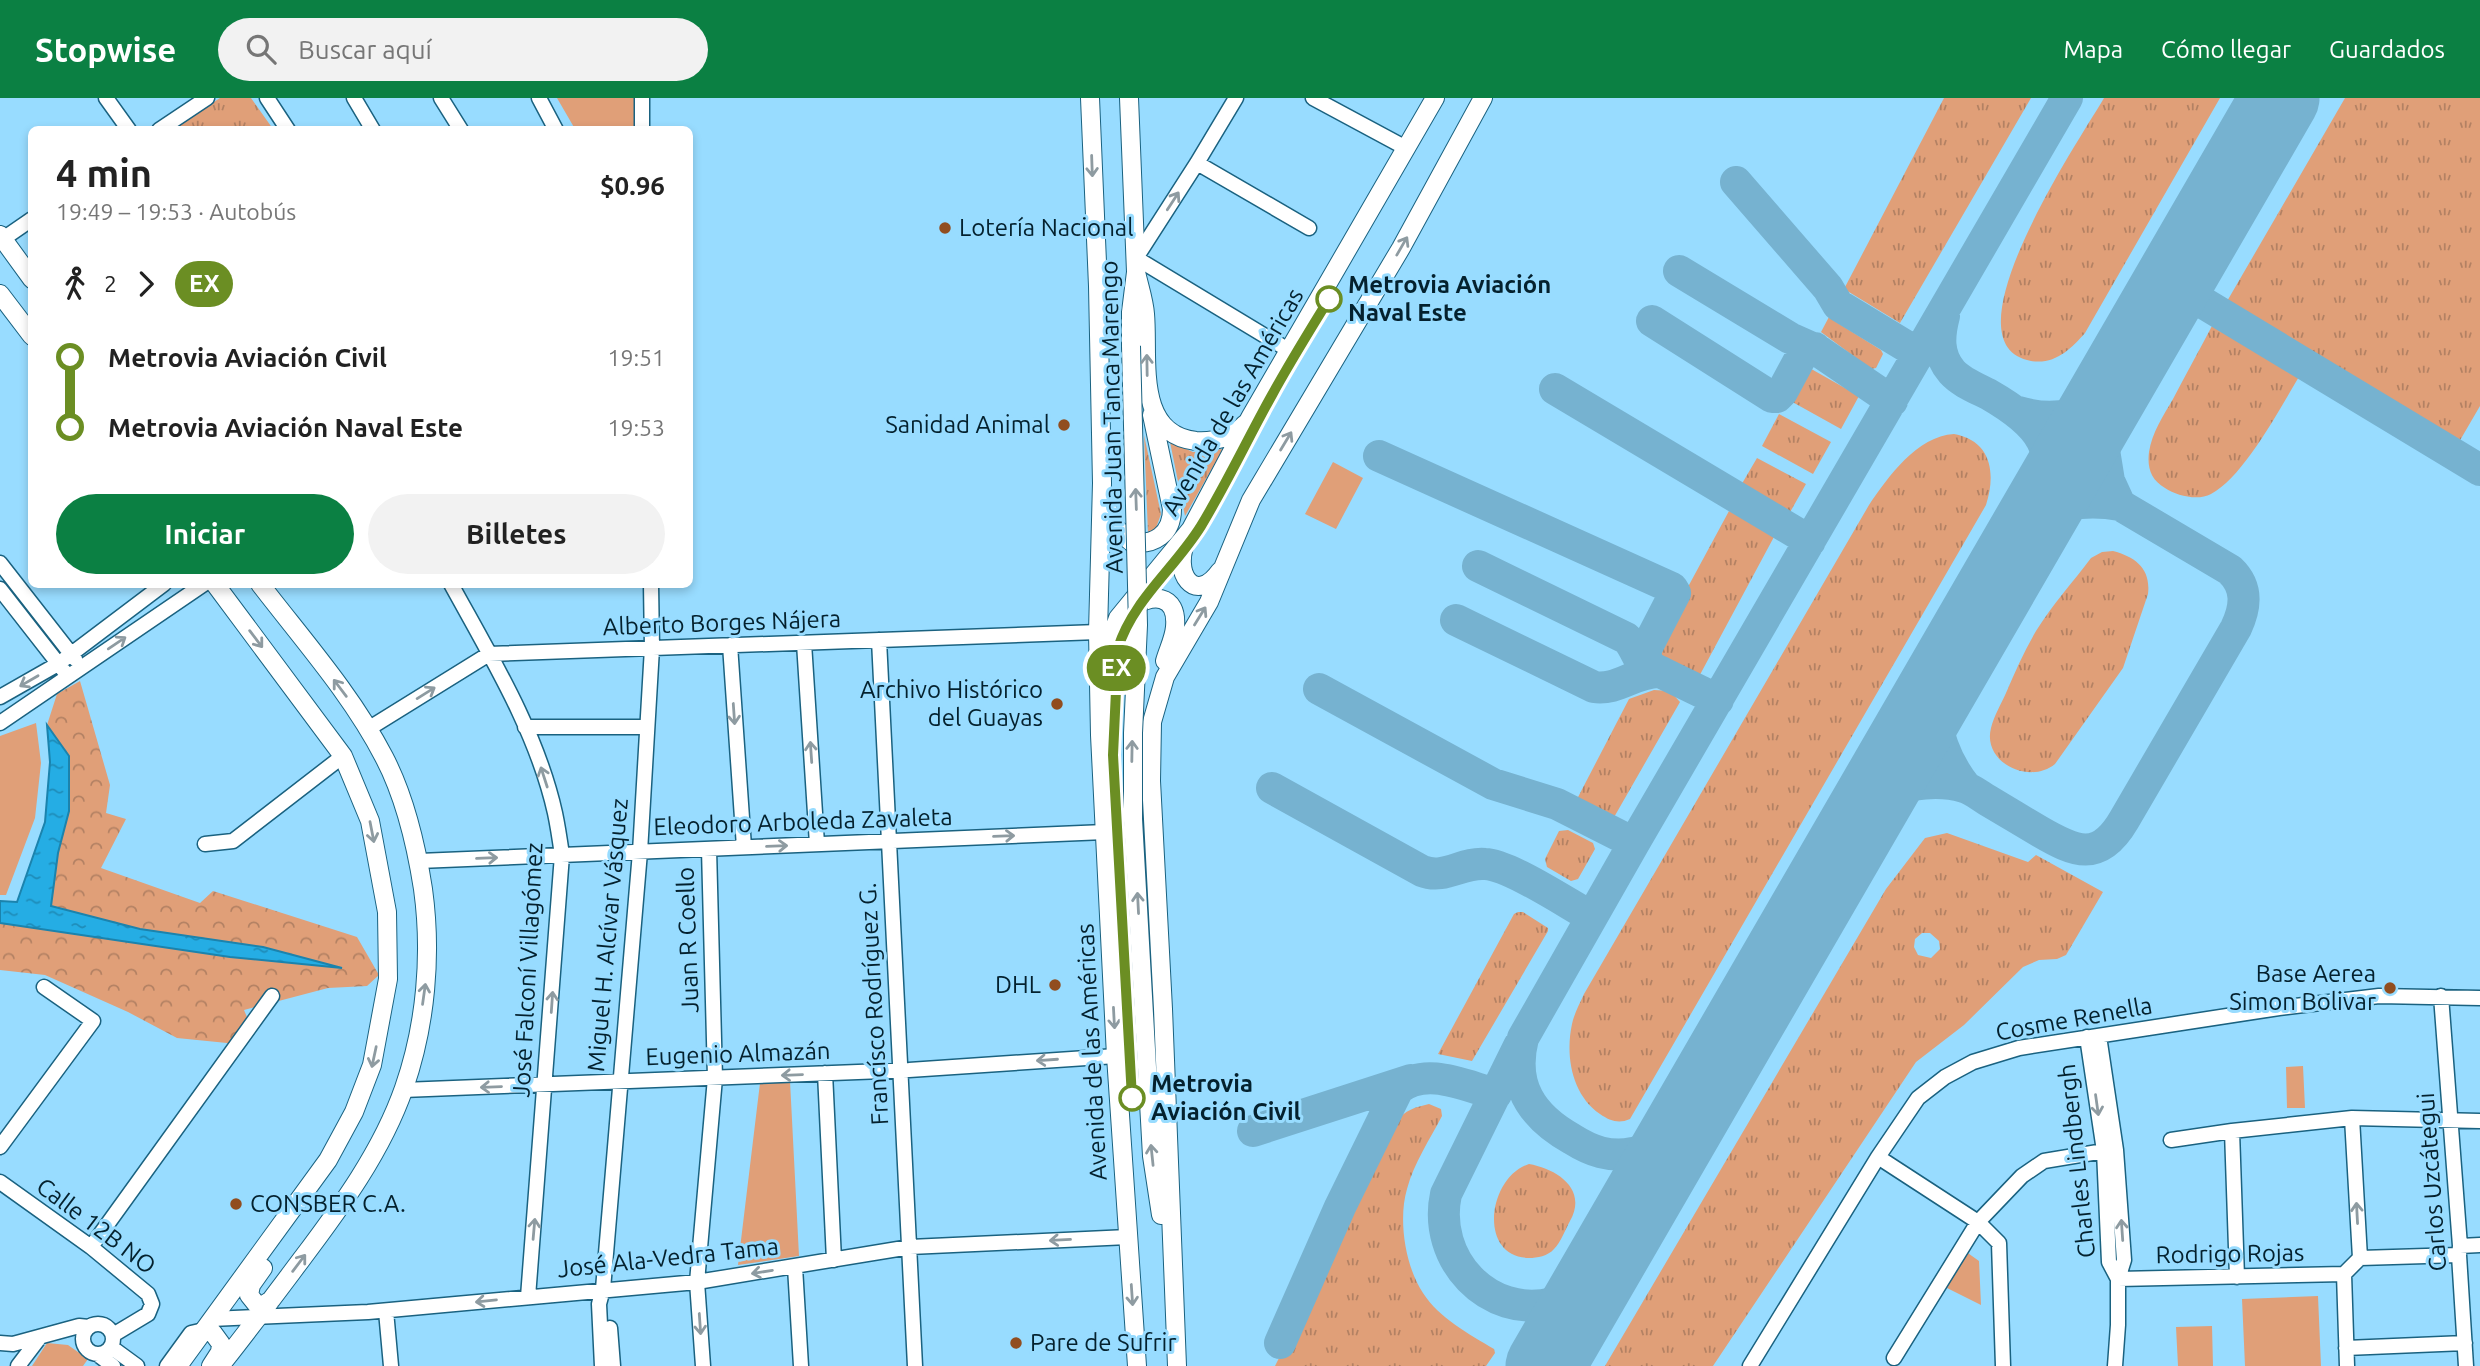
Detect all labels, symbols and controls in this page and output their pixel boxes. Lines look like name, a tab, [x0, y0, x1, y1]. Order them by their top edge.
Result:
search box	[218, 18, 708, 81]
icon: search	[242, 30, 280, 68]
text: Stopwise	[35, 31, 176, 68]
text: Buscar aquí	[298, 35, 432, 64]
text: Mapa	[2063, 36, 2123, 63]
text: Cómo llegar	[2161, 36, 2291, 63]
text: Guardados	[2329, 36, 2445, 63]
text: 4 min	[56, 152, 152, 194]
one-way arrow	[1086, 154, 1099, 177]
text: $0.96	[600, 171, 665, 200]
one-way arrow	[1165, 192, 1180, 211]
text: 19:49 – 19:53 · Autobús	[56, 199, 296, 224]
place label: Lotería Nacional	[959, 214, 1133, 241]
marker: Lotería Nacional	[937, 220, 953, 236]
one-way arrow	[1395, 236, 1409, 256]
street label: Avenida Juan Tanca Marengo	[1095, 260, 1128, 574]
icon: walk	[56, 265, 94, 303]
icon: forward	[127, 265, 165, 303]
text: EX	[189, 270, 219, 297]
text: 2	[104, 271, 117, 296]
place label: Metrovia Aviación Naval Este	[1348, 271, 1551, 326]
street label: Avenida de las Américas	[1157, 284, 1309, 520]
marker: Metrovia Aviación Naval Este	[1316, 286, 1342, 312]
text: Metrovia Aviación Civil	[108, 343, 387, 372]
text: 19:51	[607, 345, 665, 370]
one-way arrow	[1140, 353, 1153, 376]
place label: Sanidad Animal	[885, 411, 1050, 438]
text: Metrovia Aviación Naval Este	[108, 413, 463, 442]
text: 19:53	[607, 415, 665, 440]
marker: Sanidad Animal	[1056, 417, 1072, 433]
one-way arrow	[1279, 431, 1293, 451]
one-way arrow	[1130, 488, 1143, 511]
button: Iniciar	[56, 494, 354, 574]
button: Billetes	[368, 494, 665, 574]
street label: Alberto Borges Nájera	[602, 605, 842, 640]
one-way arrow	[1193, 607, 1207, 627]
one-way arrow	[248, 629, 263, 648]
one-way arrow	[107, 636, 126, 650]
line badge: EX	[1084, 645, 1148, 691]
text: EX	[1101, 654, 1131, 681]
one-way arrow	[19, 674, 39, 688]
place label: Archivo Histórico del Guayas	[860, 676, 1043, 731]
one-way arrow	[332, 680, 347, 698]
one-way arrow	[416, 686, 436, 700]
marker: Archivo Histórico del Guayas	[1049, 696, 1065, 712]
one-way arrow	[728, 702, 741, 725]
one-way arrow	[1126, 740, 1139, 763]
one-way arrow	[804, 741, 817, 763]
one-way arrow	[537, 767, 549, 789]
street label: Miguel H. Alcívar Vásquez	[582, 797, 633, 1073]
street label: Eleodoro Arboleda Zavaleta	[653, 803, 953, 840]
one-way arrow	[365, 820, 379, 843]
one-way arrow	[992, 830, 1015, 843]
one-way arrow	[765, 839, 788, 852]
street label: José Falconí Villagómez	[507, 842, 548, 1098]
one-way arrow	[475, 852, 498, 865]
street label: Juan R Coello	[671, 867, 704, 1014]
street label: Francísco Rodríguez G.	[854, 882, 893, 1126]
one-way arrow	[1131, 892, 1144, 915]
street label: Avenida de las Américas	[1071, 923, 1112, 1181]
place label: Base Aerea Simon Bolivar	[2229, 960, 2376, 1015]
place label: DHL	[995, 971, 1041, 998]
marker: DHL	[1047, 977, 1063, 993]
marker: Base Aerea Simon Bolivar	[2382, 980, 2398, 996]
one-way arrow	[417, 983, 430, 1006]
one-way arrow	[546, 991, 559, 1014]
street label: Cosme Renella	[1993, 991, 2154, 1046]
one-way arrow	[1107, 1006, 1120, 1029]
street label: Eugenio Almazán	[645, 1037, 831, 1070]
one-way arrow	[366, 1045, 380, 1068]
one-way arrow	[1037, 1054, 1059, 1067]
street label: Charles Lindbergh	[2053, 1063, 2100, 1259]
one-way arrow	[781, 1068, 804, 1081]
place label: Metrovia Aviación Civil	[1151, 1070, 1301, 1125]
one-way arrow	[480, 1080, 503, 1093]
marker: Metrovia Aviación Civil	[1119, 1085, 1145, 1111]
street label: Carlos Uzcátegui	[2412, 1092, 2451, 1272]
one-way arrow	[2091, 1093, 2104, 1116]
one-way arrow	[1145, 1144, 1158, 1167]
street label: Calle 12B NO	[31, 1172, 161, 1279]
place label: CONSBER C.A.	[250, 1190, 406, 1217]
marker: CONSBER C.A.	[228, 1196, 244, 1212]
one-way arrow	[2351, 1202, 2364, 1225]
one-way arrow	[528, 1218, 541, 1241]
one-way arrow	[2115, 1219, 2128, 1242]
street label: José Ala-Vedra Tama	[556, 1232, 780, 1283]
one-way arrow	[1049, 1233, 1072, 1246]
street label: Rodrigo Rojas	[2155, 1239, 2305, 1268]
one-way arrow	[291, 1254, 306, 1273]
one-way arrow	[751, 1266, 774, 1279]
one-way arrow	[1126, 1283, 1139, 1306]
one-way arrow	[475, 1295, 498, 1308]
one-way arrow	[694, 1312, 707, 1335]
place label: Pare de Sufrir	[1030, 1329, 1177, 1356]
marker: Pare de Sufrir	[1008, 1335, 1024, 1351]

